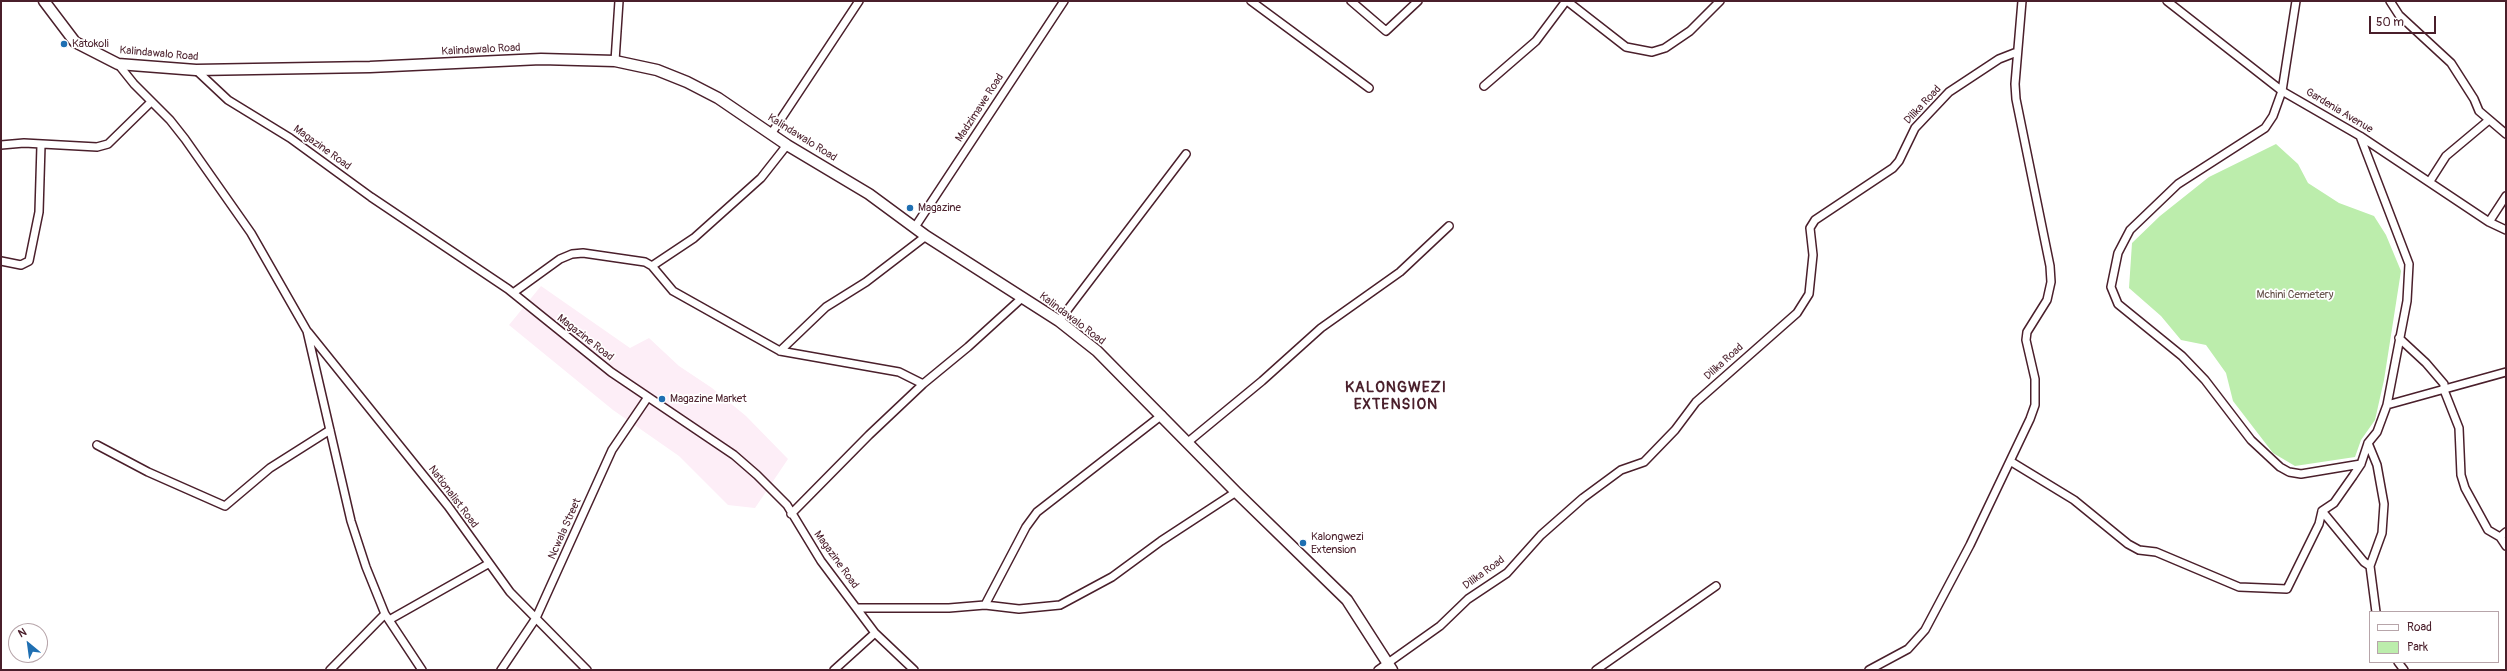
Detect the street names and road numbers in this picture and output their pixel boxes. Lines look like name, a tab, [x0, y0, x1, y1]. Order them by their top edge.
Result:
street label: Kalindawalo Road	[441, 41, 521, 59]
street label: Kalindawalo Road	[119, 44, 199, 64]
street label: Madzimawe Road	[953, 71, 1007, 145]
street label: Dilika Road	[1902, 83, 1944, 127]
street label: Gardenia Avenue	[2303, 86, 2375, 136]
street label: Kalindawalo Road	[765, 111, 839, 165]
street label: Magazine Road	[291, 123, 353, 173]
street label: Kalindawalo Road	[1036, 290, 1108, 348]
street label: Magazine Road	[554, 312, 616, 364]
street label: Dilika Road	[1702, 341, 1746, 383]
street label: Nationalist Road	[425, 463, 481, 531]
street label: Ncwala Street	[546, 496, 584, 562]
street label: Magazine Road	[811, 529, 861, 591]
street label: Dilika Road	[1461, 553, 1507, 593]

